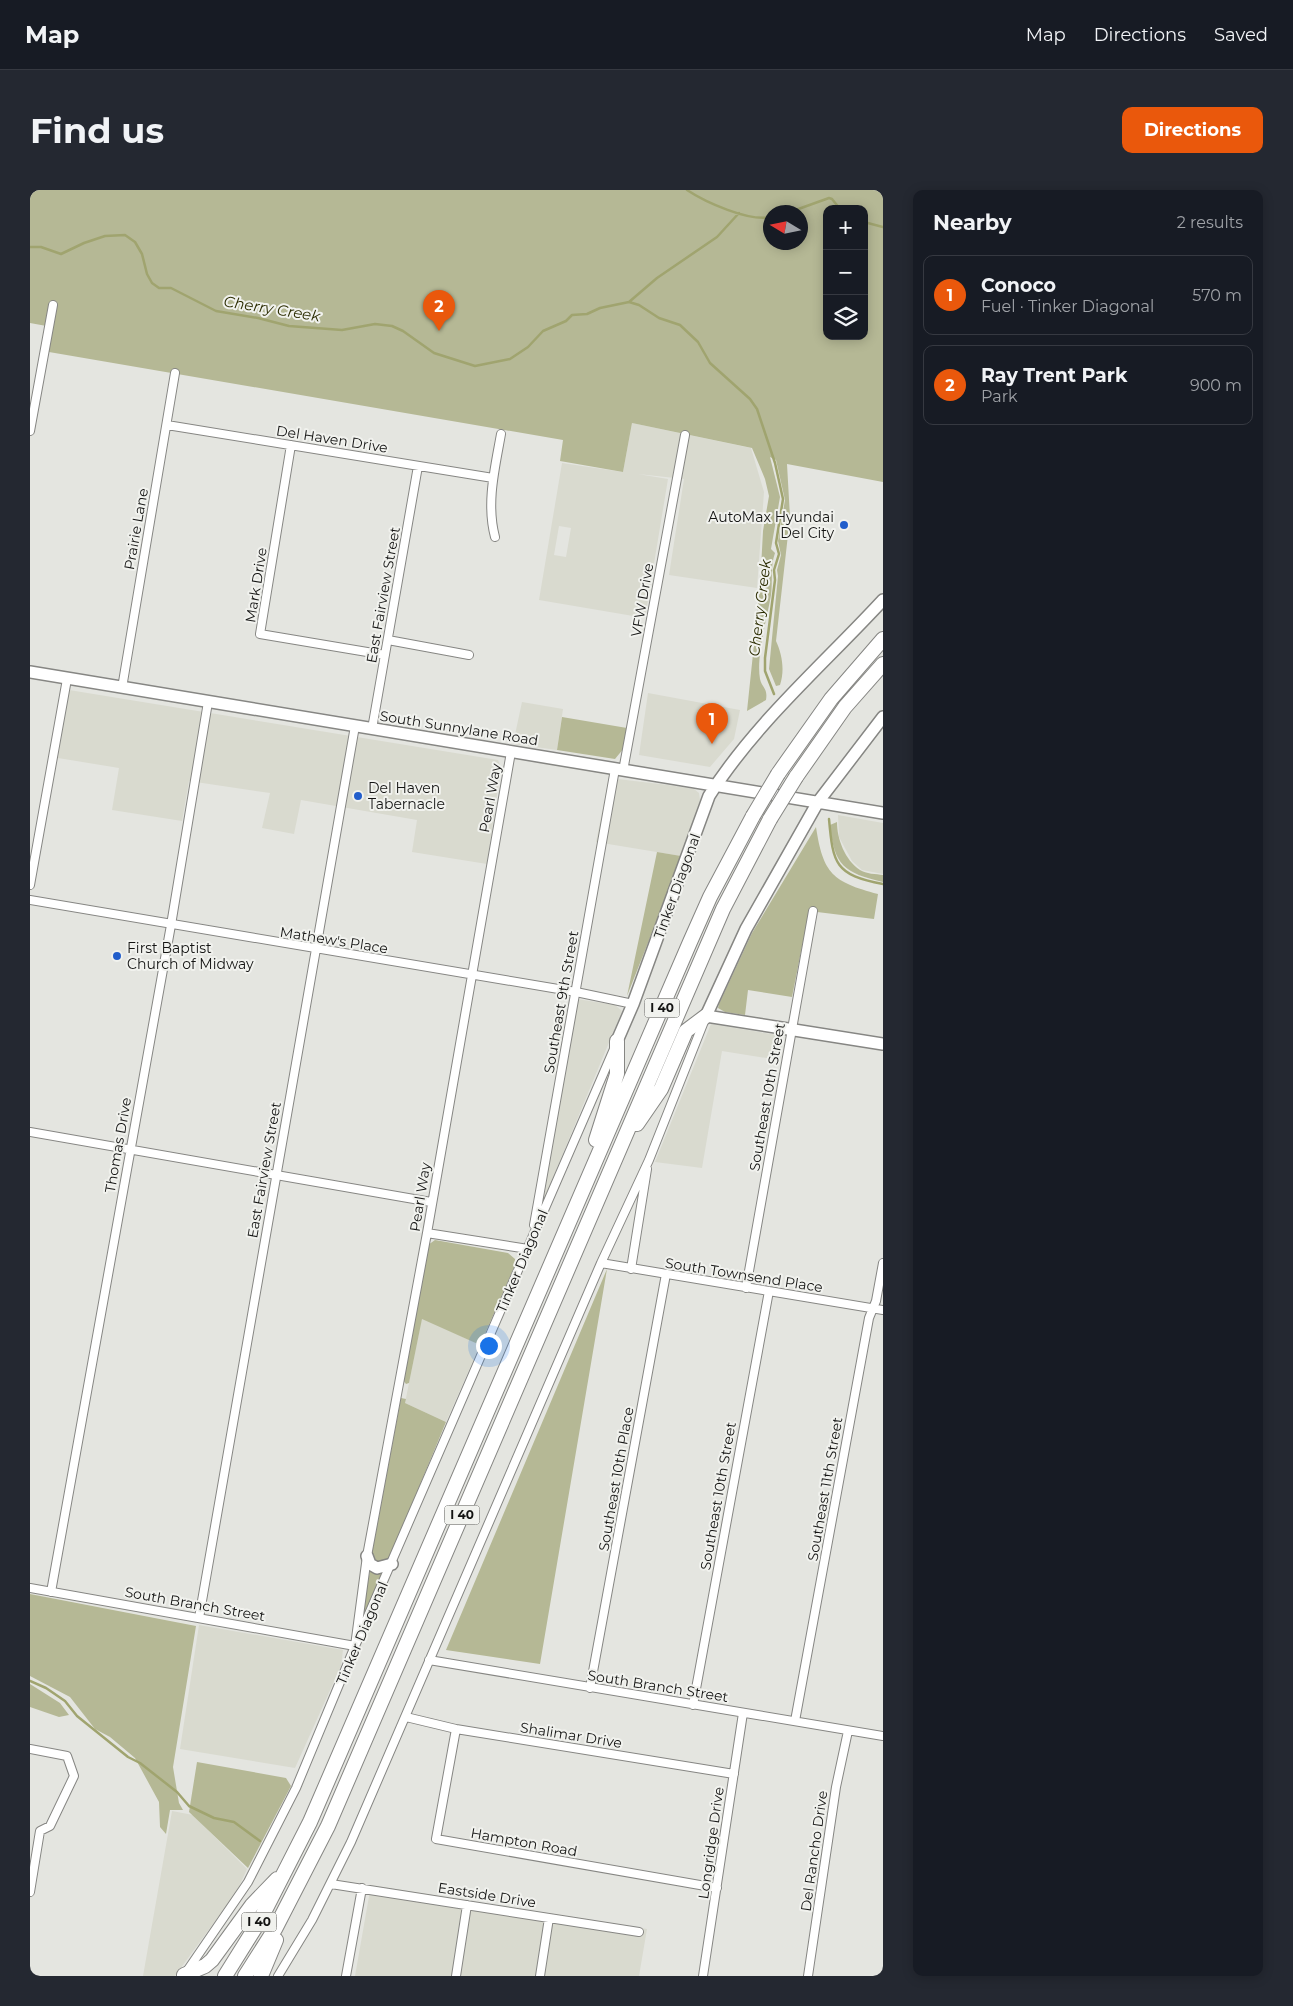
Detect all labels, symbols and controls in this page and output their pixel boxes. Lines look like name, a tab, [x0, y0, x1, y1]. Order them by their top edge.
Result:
text: Map	[25, 20, 79, 49]
text: Map	[1026, 24, 1066, 46]
text: Directions	[1094, 24, 1186, 46]
text: Saved	[1214, 24, 1268, 46]
button: Directions	[1122, 107, 1263, 153]
text: Find us	[30, 109, 164, 152]
north arrow	[763, 205, 808, 250]
map controls	[823, 205, 868, 340]
button: +	[823, 205, 868, 250]
text: Nearby	[933, 210, 1012, 235]
text: 2 results	[1177, 213, 1243, 232]
button: −	[823, 250, 868, 295]
text: Conoco	[981, 274, 1056, 297]
text: 1	[947, 286, 953, 305]
text: 570 m	[1192, 286, 1242, 305]
pin: 2	[423, 290, 455, 331]
water label: Cherry Creek	[222, 291, 323, 326]
button: layers	[823, 295, 868, 340]
text: Fuel · Tinker Diagonal	[981, 297, 1154, 316]
text: Ray Trent Park	[981, 364, 1127, 387]
text: 2	[945, 376, 955, 395]
text: 900 m	[1190, 376, 1242, 395]
text: Park	[981, 387, 1018, 406]
street label: Del Haven Drive	[275, 421, 389, 457]
street label: Prairie Lane	[120, 487, 152, 571]
place label: AutoMax Hyundai Del City	[708, 508, 834, 542]
marker: AutoMax Hyundai Del City	[838, 519, 850, 531]
street label: East Fairview Street	[362, 525, 404, 665]
street label: Mark Drive	[241, 546, 271, 624]
water label: Cherry Creek	[744, 557, 775, 657]
street label: VFW Drive	[627, 562, 657, 638]
pin: 1	[696, 703, 728, 744]
street label: South Sunnylane Road	[379, 707, 539, 749]
street label: Pearl Way	[475, 762, 505, 834]
place label: Del Haven Tabernacle	[368, 779, 445, 813]
marker: Del Haven Tabernacle	[352, 790, 364, 802]
street label: Tinker Diagonal	[650, 831, 704, 941]
street label: Mathew's Place	[279, 923, 389, 957]
street label: Southeast 9th Street	[540, 929, 582, 1075]
place label: First Baptist Church of Midway	[127, 939, 254, 973]
marker: First Baptist Church of Midway	[111, 950, 123, 962]
road number: I 40	[644, 998, 680, 1018]
street label: Southeast 10th Street	[745, 1021, 789, 1173]
street label: Thomas Drive	[101, 1096, 135, 1194]
street label: East Fairview Street	[243, 1100, 285, 1240]
street label: Pearl Way	[406, 1161, 434, 1233]
street label: Tinker Diagonal	[492, 1207, 552, 1315]
street label: South Townsend Place	[664, 1254, 824, 1296]
your location	[476, 1333, 502, 1359]
street label: Southeast 10th Place	[594, 1405, 638, 1553]
street label: Southeast 11th Street	[803, 1415, 847, 1562]
street label: Southeast 10th Street	[696, 1420, 740, 1572]
road number: I 40	[444, 1506, 480, 1524]
street label: Tinker Diagonal	[332, 1579, 392, 1687]
street label: South Branch Street	[123, 1583, 267, 1625]
street label: South Branch Street	[586, 1666, 730, 1706]
street label: Shalimar Drive	[519, 1718, 623, 1752]
street label: Longridge Drive	[694, 1786, 728, 1900]
street label: Del Rancho Drive	[797, 1790, 831, 1912]
street label: Hampton Road	[469, 1824, 579, 1860]
street label: Eastside Drive	[437, 1878, 537, 1912]
road number: I 40	[242, 1912, 276, 1931]

